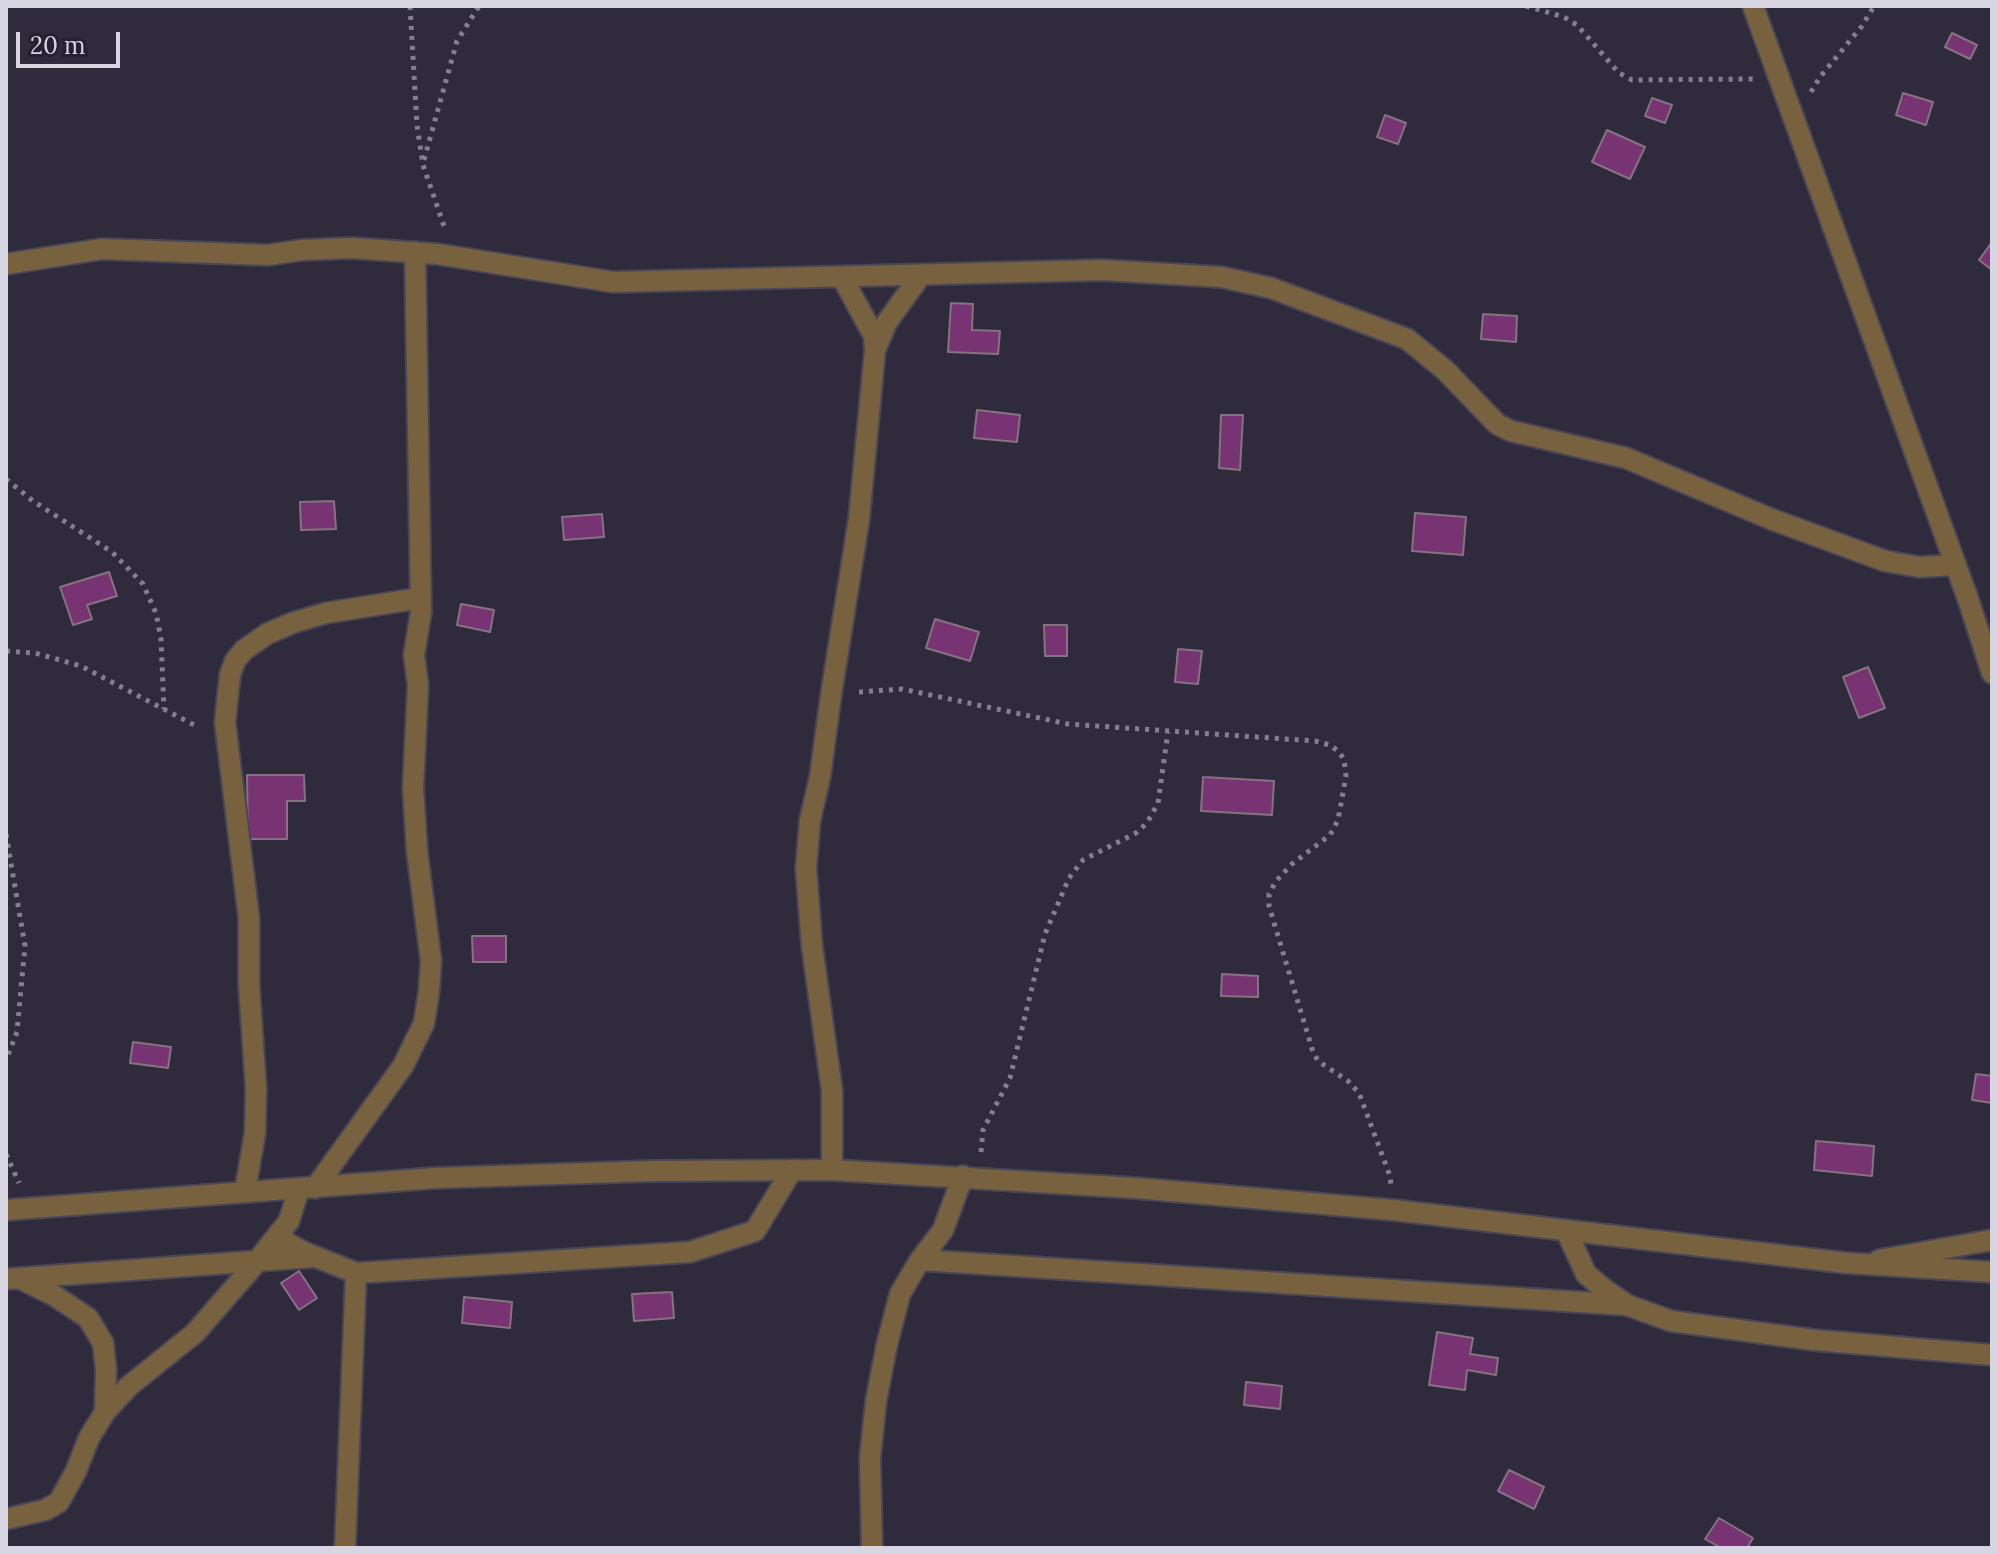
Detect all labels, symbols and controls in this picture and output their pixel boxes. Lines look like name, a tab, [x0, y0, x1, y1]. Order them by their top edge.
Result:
scale bar	[20, 16, 124, 66]
text: 20 m	[30, 30, 86, 61]

